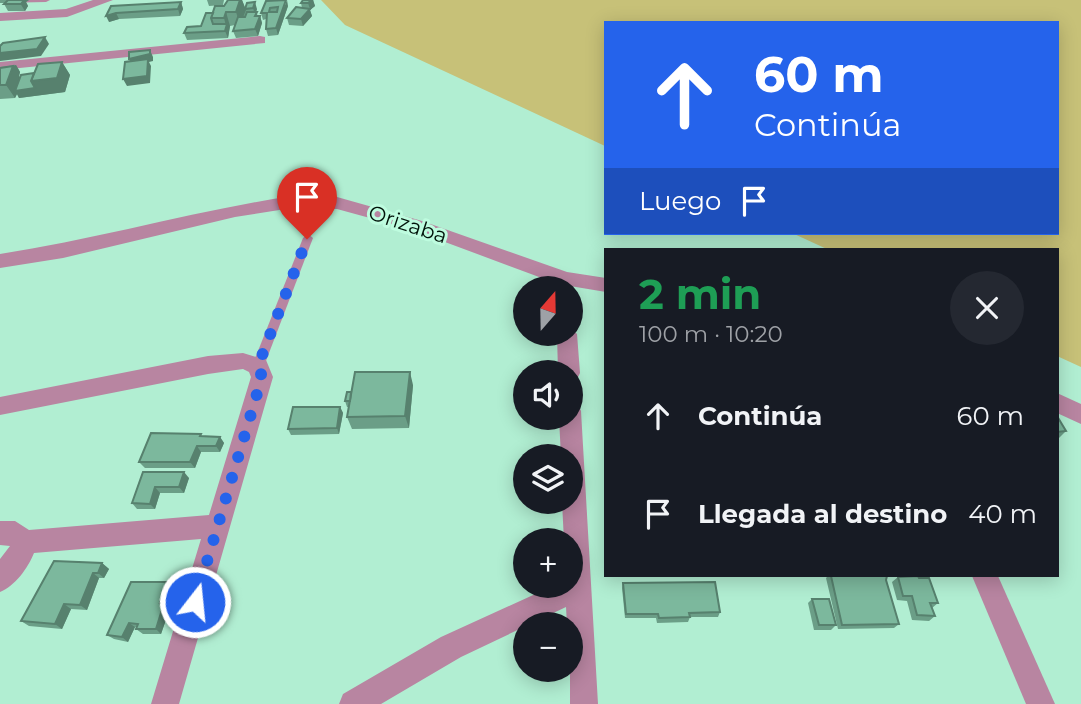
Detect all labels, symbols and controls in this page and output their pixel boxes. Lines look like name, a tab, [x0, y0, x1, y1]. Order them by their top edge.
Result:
text: 60 m	[754, 45, 884, 104]
icon: ahead	[639, 49, 730, 140]
text: Continúa	[754, 105, 901, 144]
pin	[277, 167, 337, 239]
icon: arrive	[288, 178, 326, 216]
icon: arrive	[735, 182, 773, 220]
text: Luego	[639, 185, 721, 217]
street label: Orizaba	[366, 200, 450, 248]
text: 2 min	[639, 268, 761, 320]
button: close	[950, 271, 1024, 345]
north arrow	[513, 276, 583, 346]
map controls	[513, 276, 583, 682]
text: 100 m · 10:20	[639, 320, 783, 348]
button: sound	[513, 360, 583, 430]
icon: ahead	[639, 397, 677, 435]
text: Continúa	[698, 400, 822, 432]
text: 60 m	[957, 400, 1024, 432]
button: layers	[513, 444, 583, 514]
icon: arrive	[639, 495, 677, 533]
text: Llegada al destino	[698, 498, 947, 530]
text: 40 m	[968, 498, 1037, 530]
button: +	[513, 528, 583, 598]
position arrow	[158, 565, 232, 639]
button: −	[513, 612, 583, 682]

